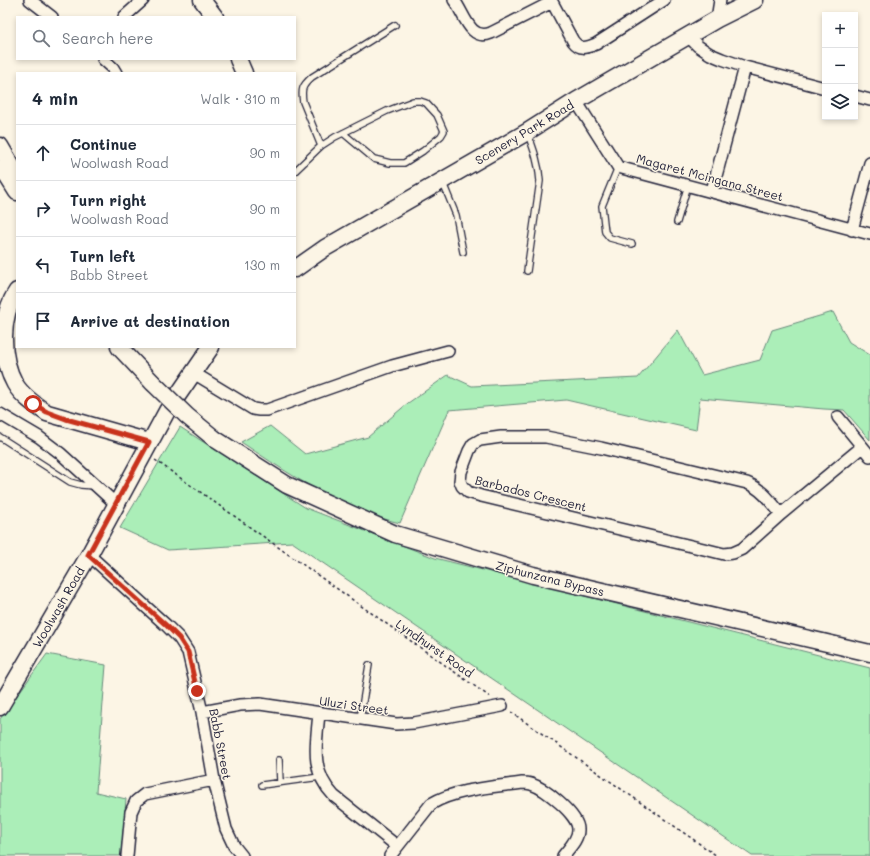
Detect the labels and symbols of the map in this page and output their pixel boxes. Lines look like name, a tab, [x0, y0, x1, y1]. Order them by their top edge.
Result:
street label: Scenery Park Road	[472, 96, 577, 168]
street label: Magaret Mcingana Street	[635, 150, 785, 204]
route start	[24, 395, 42, 413]
street label: Barbados Crescent	[473, 471, 589, 515]
street label: Ziphunzana Bypass	[494, 557, 606, 599]
street label: Woolwash Road	[28, 563, 88, 650]
street label: Lyndhurst Road	[393, 615, 477, 681]
route end	[188, 682, 206, 700]
street label: Uluzi Street	[318, 692, 390, 718]
street label: Babb Street	[206, 707, 236, 781]

